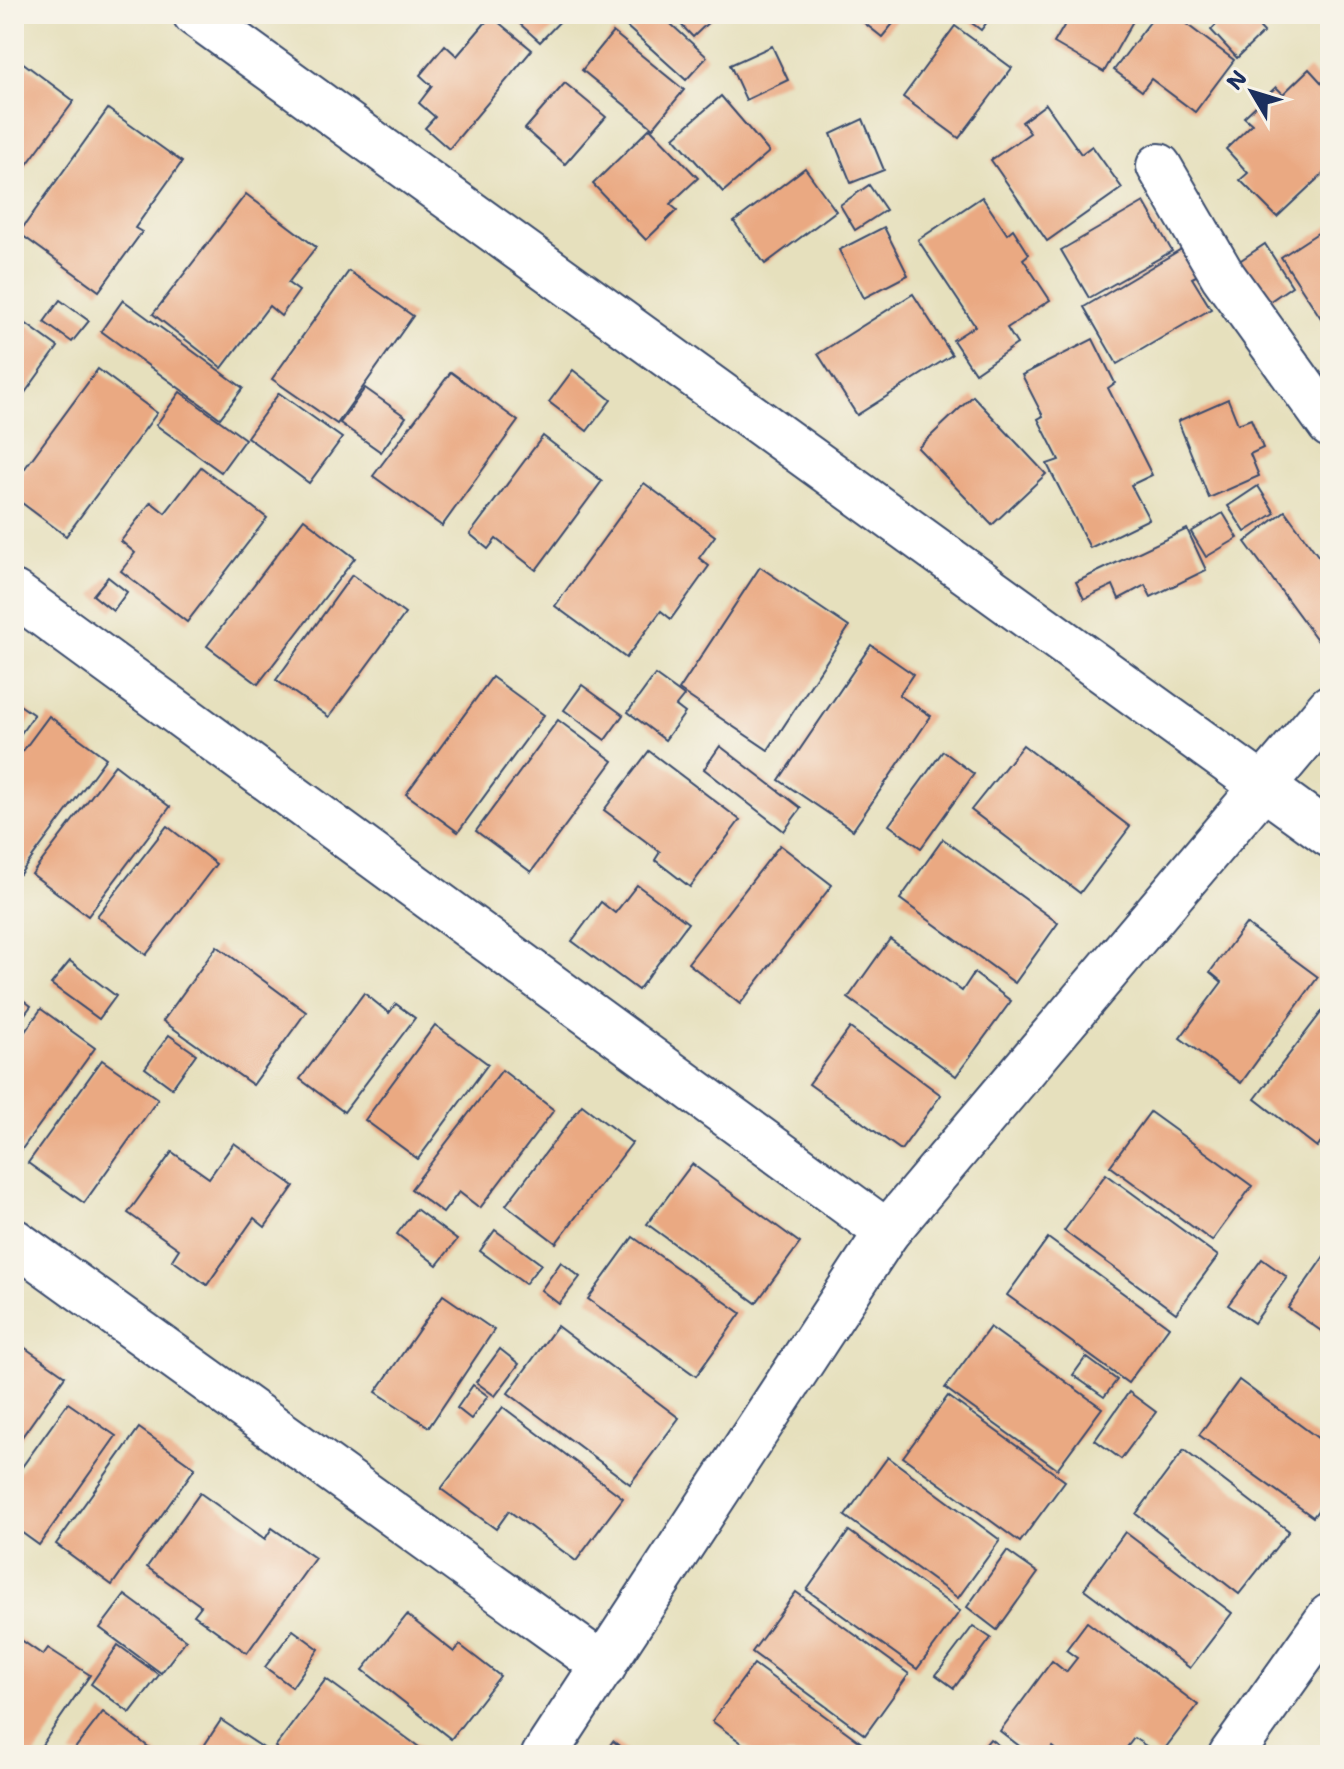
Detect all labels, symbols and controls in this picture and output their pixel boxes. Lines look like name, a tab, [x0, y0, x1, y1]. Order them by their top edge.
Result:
north arrow	[1212, 52, 1292, 132]
text: N	[1220, 64, 1253, 96]

